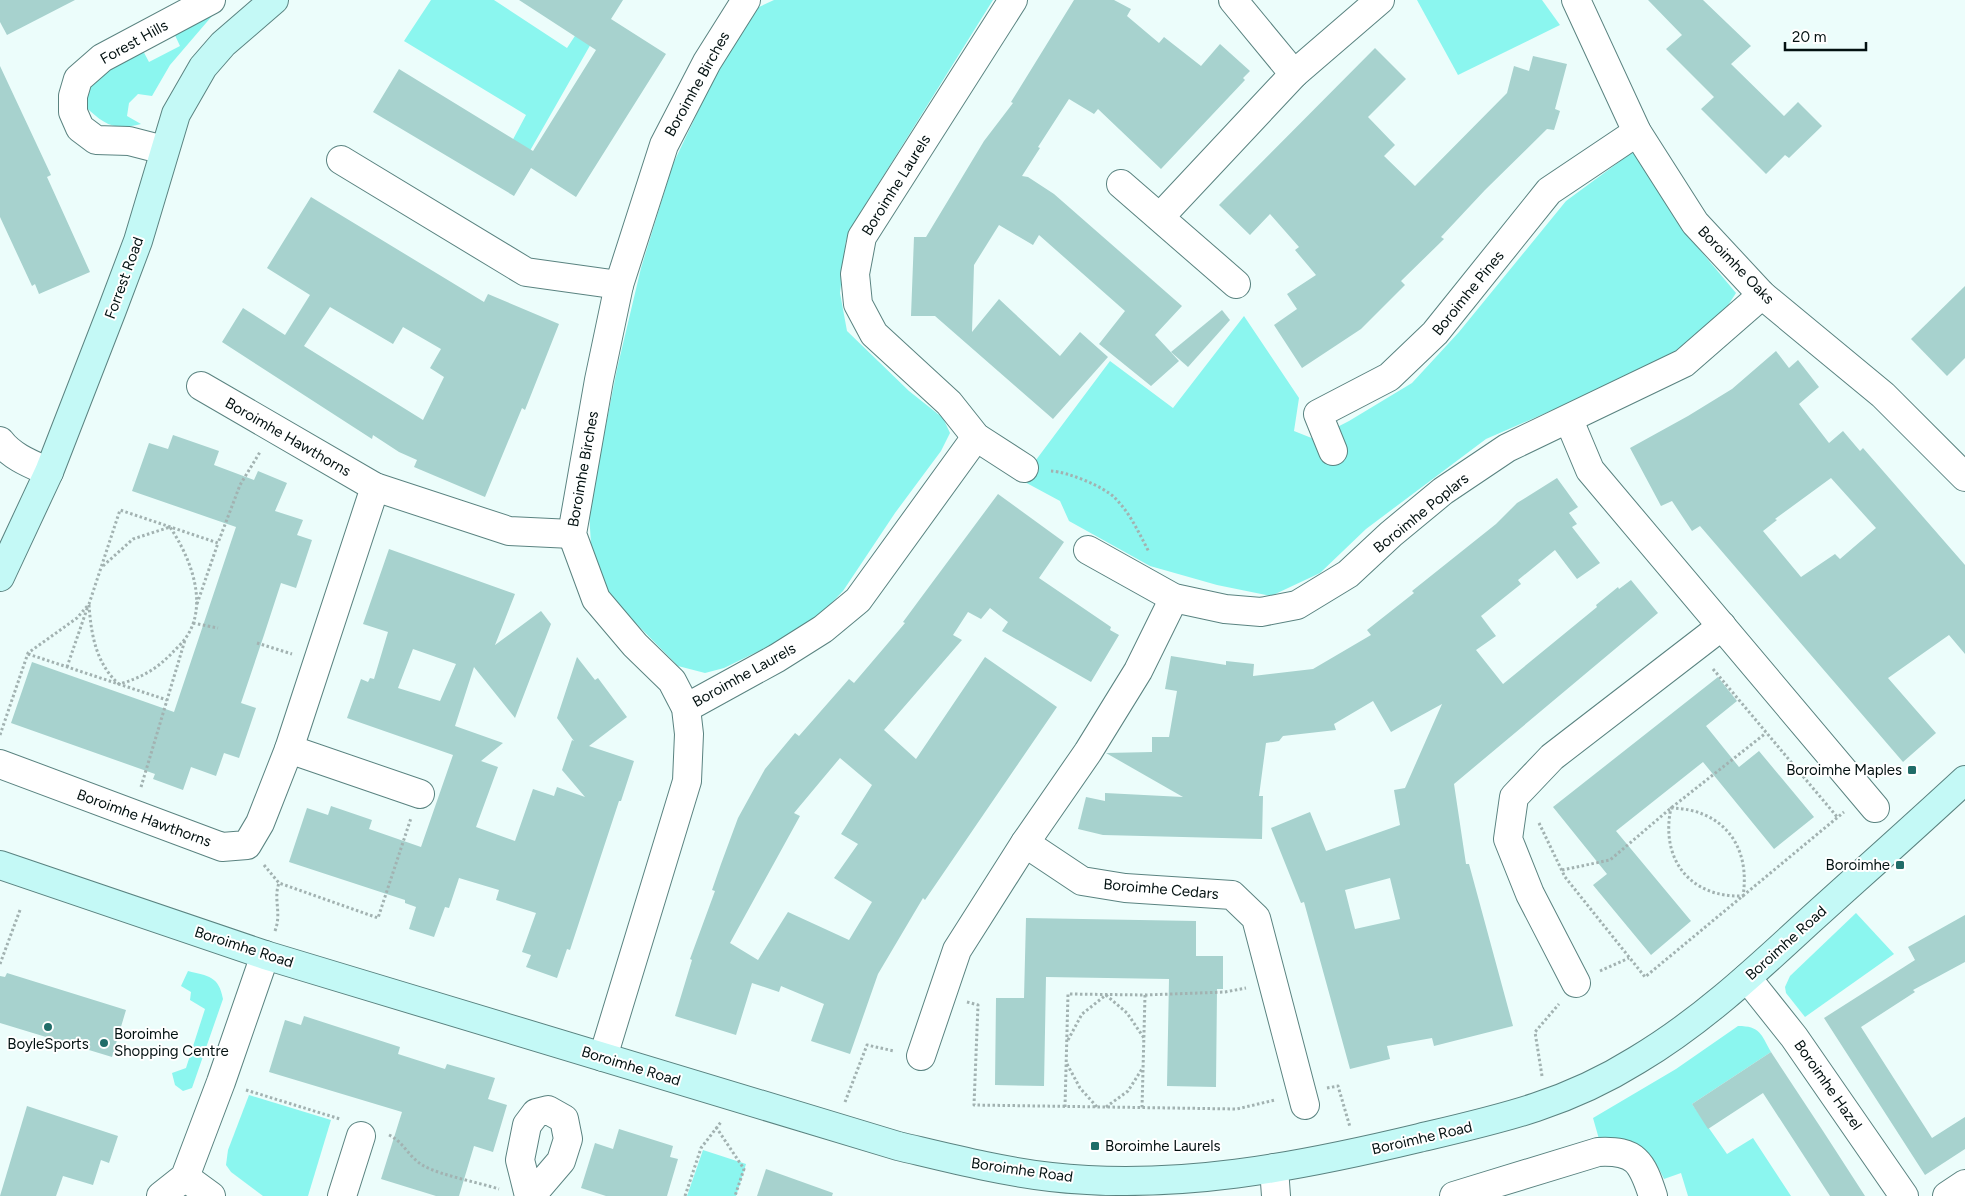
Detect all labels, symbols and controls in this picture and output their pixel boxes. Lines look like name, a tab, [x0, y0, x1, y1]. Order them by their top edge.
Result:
street label: Forest Hills	[97, 16, 171, 68]
scale bar	[1785, 20, 1866, 52]
street label: Boroimhe Birches	[661, 28, 733, 140]
text: 20 m	[1792, 28, 1826, 46]
street label: Boroimhe Laurels	[858, 131, 934, 239]
street label: Boroimhe Oaks	[1694, 222, 1778, 308]
street label: Forrest Road	[101, 235, 147, 321]
street label: Boroimhe Pines	[1428, 247, 1508, 339]
street label: Boroimhe Hawthorns	[222, 394, 354, 480]
street label: Boroimhe Birches	[564, 410, 602, 528]
street label: Boroimhe Poplars	[1370, 469, 1472, 557]
street label: Boroimhe Laurels	[689, 639, 799, 711]
place label: Boroimhe Maples	[1786, 761, 1902, 779]
marker: Boroimhe Maples	[1906, 764, 1918, 776]
street label: Boroimhe Hawthorns	[74, 785, 214, 851]
place label: Boroimhe	[1826, 856, 1890, 874]
marker: Boroimhe	[1894, 859, 1906, 871]
street label: Boroimhe Cedars	[1103, 875, 1219, 903]
street label: Boroimhe Road	[1742, 902, 1830, 984]
street label: Boroimhe Road	[192, 923, 296, 971]
marker: BoyleSports	[42, 1021, 54, 1033]
place label: Boroimhe Shopping Centre	[114, 1025, 229, 1060]
place label: BoyleSports	[7, 1035, 89, 1053]
street label: Boroimhe Hazel	[1790, 1036, 1866, 1134]
marker: Boroimhe Shopping Centre	[98, 1037, 110, 1049]
street label: Boroimhe Road	[579, 1042, 683, 1090]
street label: Boroimhe Road	[1370, 1118, 1474, 1158]
place label: Boroimhe Laurels	[1105, 1137, 1221, 1155]
marker: Boroimhe Laurels	[1089, 1140, 1101, 1152]
street label: Boroimhe Road	[970, 1154, 1074, 1186]

